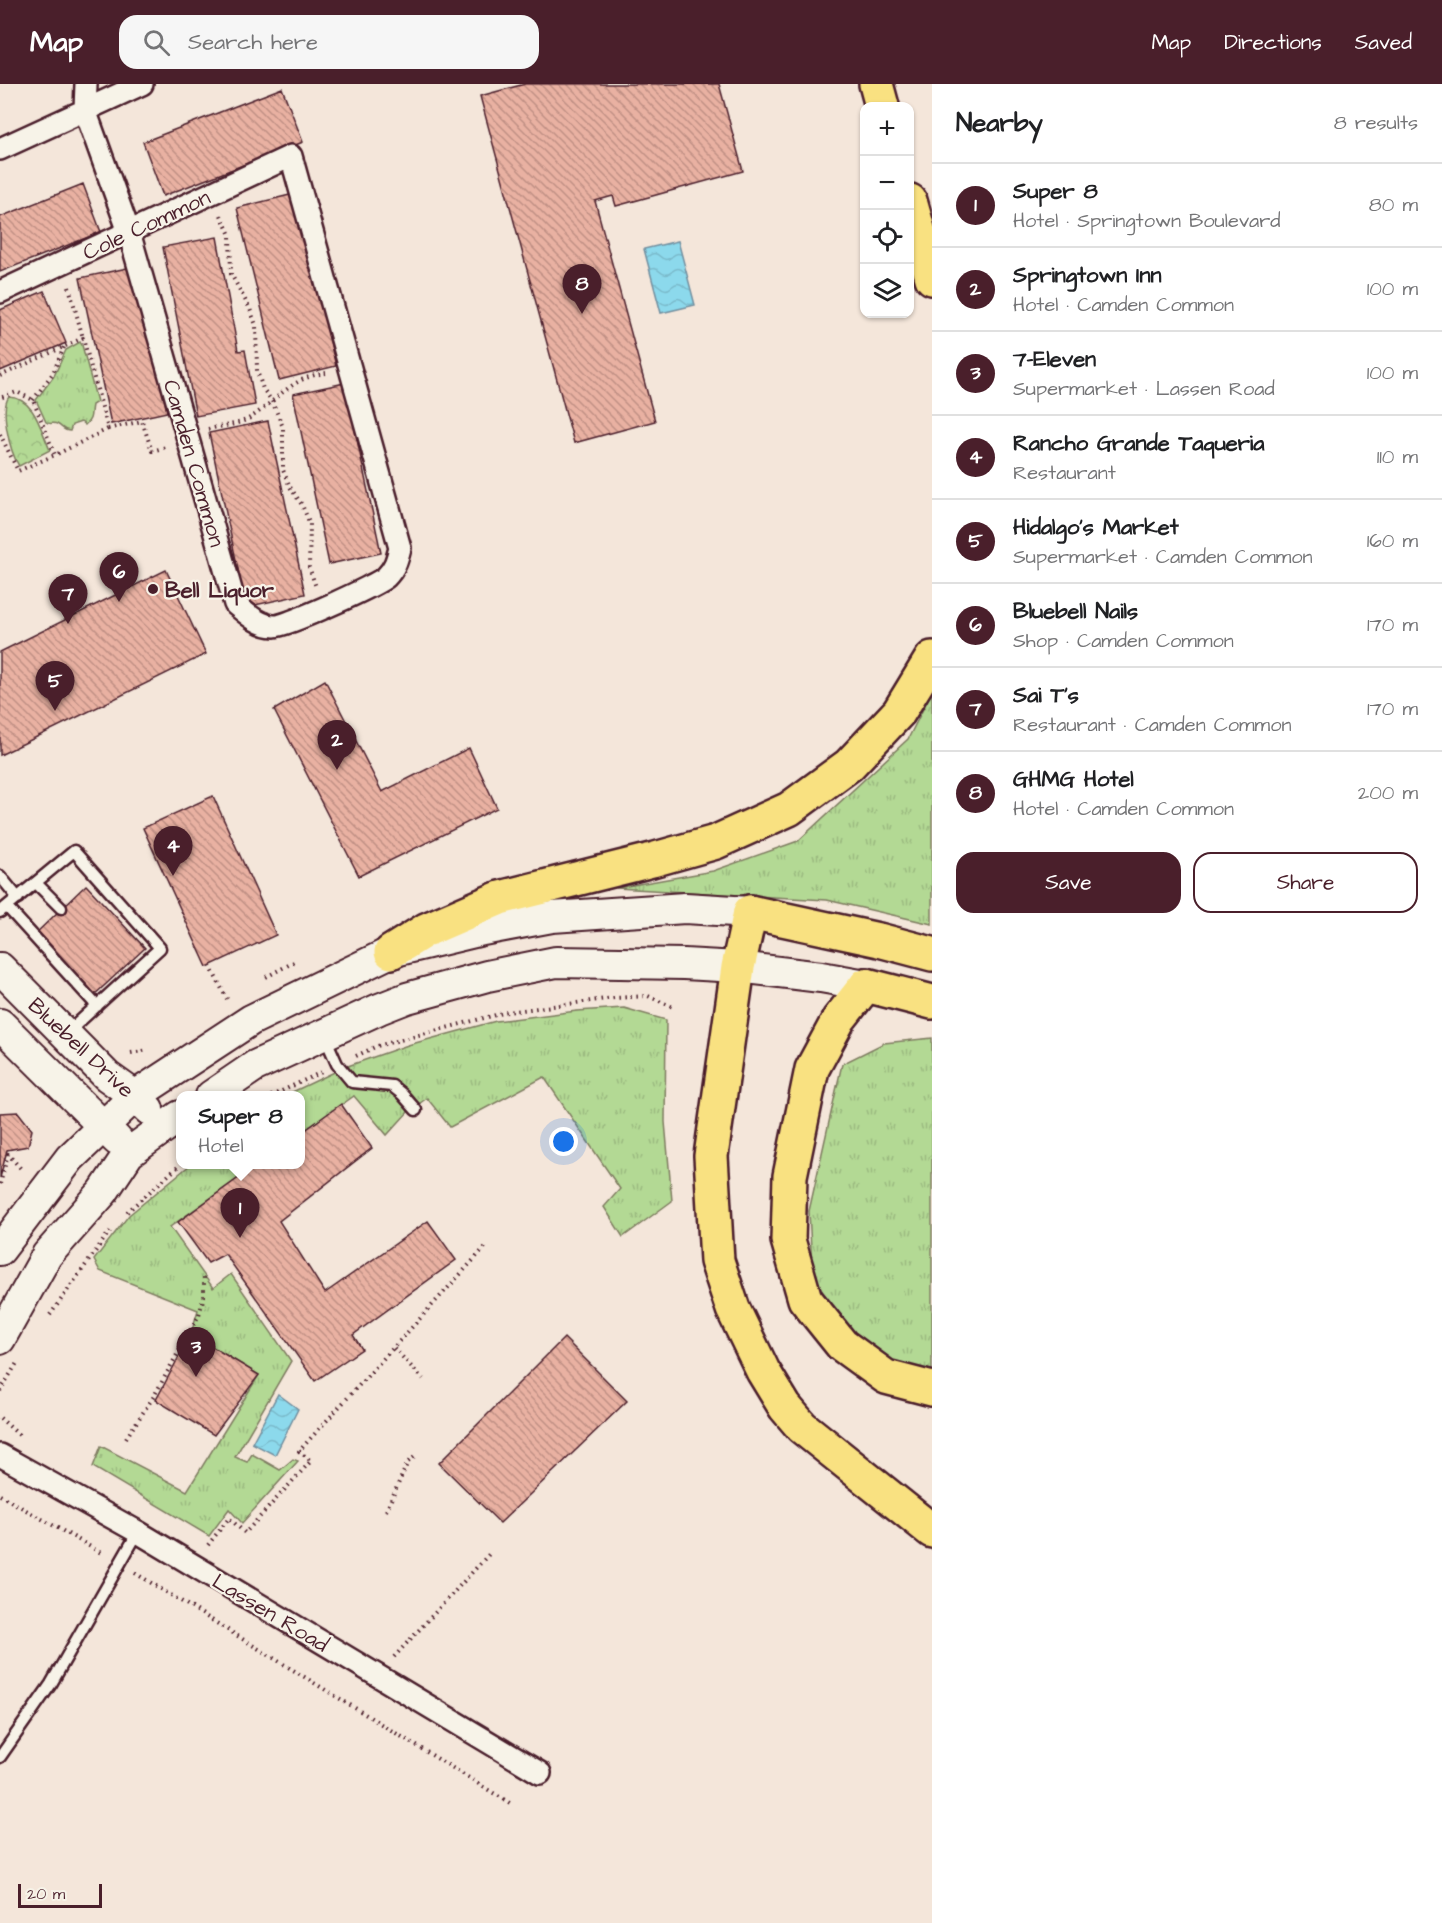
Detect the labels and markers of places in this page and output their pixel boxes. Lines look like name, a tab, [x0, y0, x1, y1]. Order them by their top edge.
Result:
pin: 8	[562, 264, 602, 314]
pin: 6	[100, 552, 138, 602]
pin: 7	[48, 574, 88, 624]
place label: Bell Liquor	[165, 575, 275, 606]
marker: Bell Liquor	[146, 582, 160, 596]
pin: 5	[36, 662, 74, 711]
pin: 2	[318, 720, 356, 770]
pin: 4	[154, 826, 192, 876]
pin: 1	[220, 1188, 260, 1238]
pin: 3	[176, 1328, 216, 1377]

